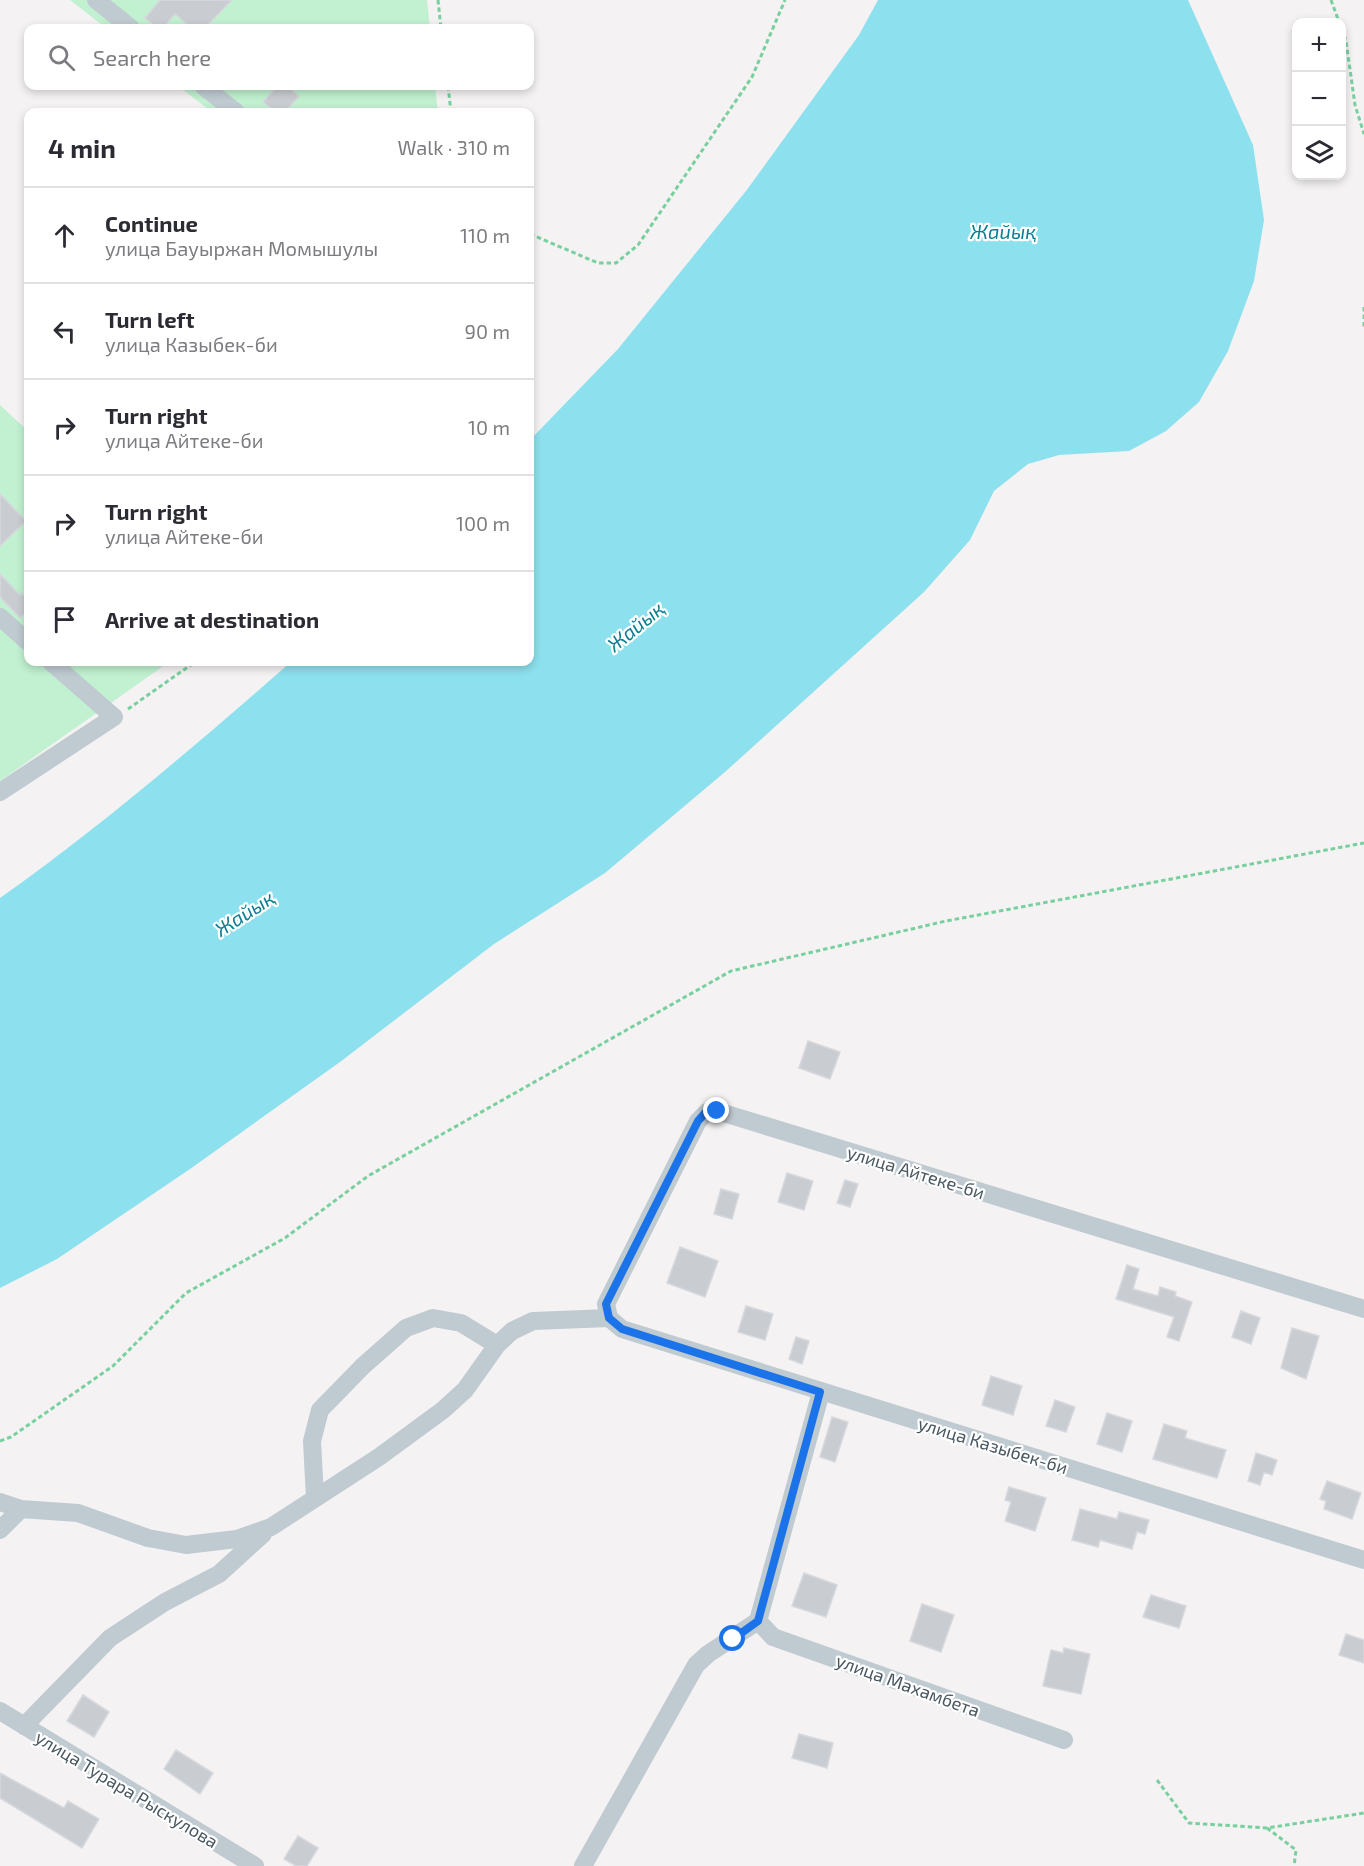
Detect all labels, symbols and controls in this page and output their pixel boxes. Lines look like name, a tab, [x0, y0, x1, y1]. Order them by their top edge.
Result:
map controls	[1292, 18, 1346, 180]
button: +	[1292, 18, 1346, 72]
search box	[24, 24, 534, 90]
icon: search	[45, 41, 78, 74]
text: Search here	[93, 44, 211, 70]
button: −	[1292, 72, 1346, 126]
button: layers	[1292, 126, 1346, 180]
text: 4 min	[48, 132, 116, 163]
text: Walk · 310 m	[398, 135, 510, 159]
text: Continue	[105, 210, 198, 236]
icon: ahead	[48, 219, 81, 252]
water label: Жайық	[969, 219, 1036, 243]
text: 110 m	[460, 223, 510, 247]
text: улица Бауыржан Момышулы	[105, 236, 378, 260]
text: Turn left	[105, 306, 194, 332]
icon: left	[48, 315, 81, 348]
text: 90 m	[465, 319, 510, 343]
text: улица Казыбек-би	[105, 332, 278, 356]
text: Turn right	[105, 402, 207, 428]
icon: right	[48, 411, 81, 444]
text: 10 m	[468, 415, 510, 439]
text: улица Айтеке-би	[105, 428, 264, 452]
text: Turn right	[105, 498, 207, 524]
icon: right	[48, 507, 81, 540]
text: 100 m	[456, 511, 510, 535]
text: улица Айтеке-би	[105, 524, 264, 548]
water label: Жайық	[601, 596, 668, 657]
icon: arrive	[48, 603, 81, 636]
text: Arrive at destination	[105, 606, 319, 632]
water label: Жайық	[209, 885, 278, 942]
route end	[703, 1097, 729, 1123]
street label: улица Айтеке-би	[845, 1141, 987, 1203]
street label: улица Казыбек-би	[915, 1412, 1071, 1478]
route start	[719, 1625, 745, 1651]
street label: улица Махамбета	[833, 1649, 983, 1721]
street label: улица Турара Рыскулова	[32, 1726, 222, 1852]

